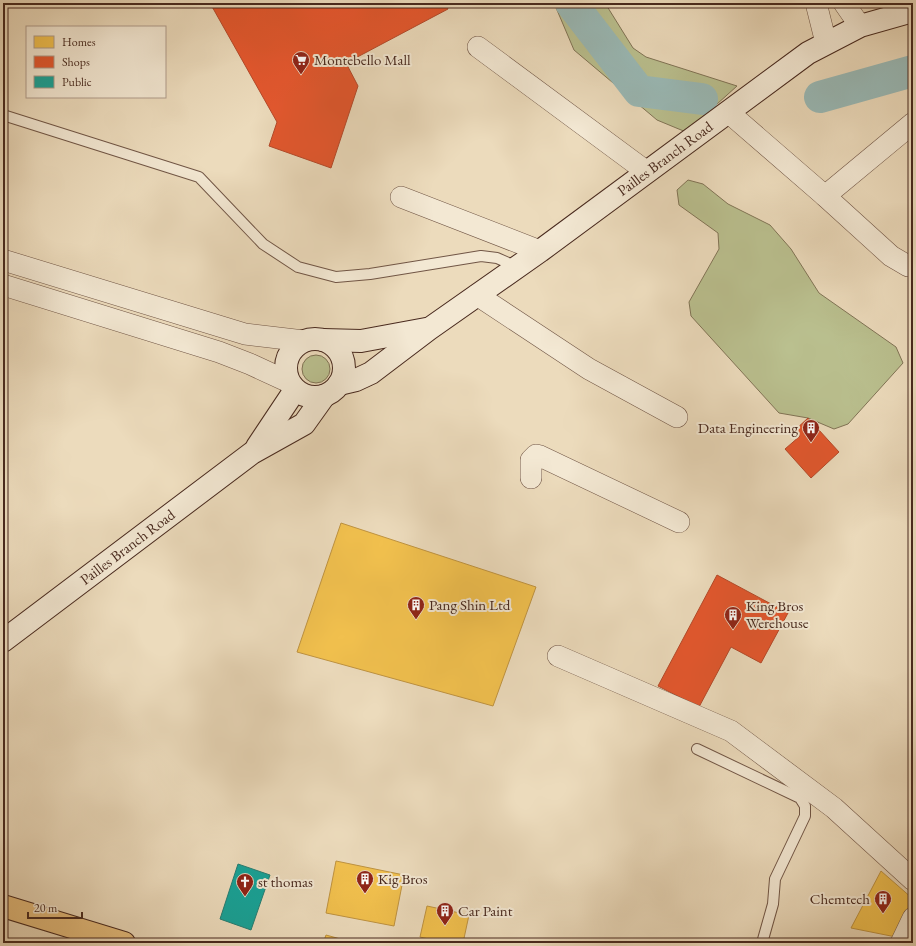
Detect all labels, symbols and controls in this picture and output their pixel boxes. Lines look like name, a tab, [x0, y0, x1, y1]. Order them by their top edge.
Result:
legend	[26, 26, 166, 98]
text: Homes	[62, 34, 96, 50]
supermarket icon: Montebello Mall	[291, 50, 311, 75]
place label: Montebello Mall	[314, 50, 411, 69]
text: Shops	[62, 54, 90, 70]
text: Public	[62, 74, 92, 90]
street label: Pailles Branch Road	[613, 116, 717, 200]
place label: Data Engineering	[698, 418, 798, 437]
building icon: Data Engineering	[801, 418, 821, 443]
street label: Pailles Branch Road	[76, 504, 179, 589]
building icon: Pang Shin Ltd	[406, 595, 426, 620]
place label: Pang Shin Ltd	[429, 595, 511, 614]
place label: King Bros Werehouse	[746, 596, 809, 632]
building icon: King Bros Werehouse	[723, 605, 743, 630]
building icon: Kig Bros	[355, 869, 375, 894]
place label: Kig Bros	[378, 869, 428, 888]
church icon: st thomas	[235, 872, 255, 897]
place label: st thomas	[258, 872, 313, 891]
place label: Chemtech	[810, 889, 870, 908]
building icon: Chemtech	[873, 889, 893, 914]
scale bar	[28, 894, 82, 920]
text: 20 m	[34, 900, 58, 916]
building icon: Car Paint	[435, 901, 455, 926]
place label: Car Paint	[458, 901, 513, 920]

